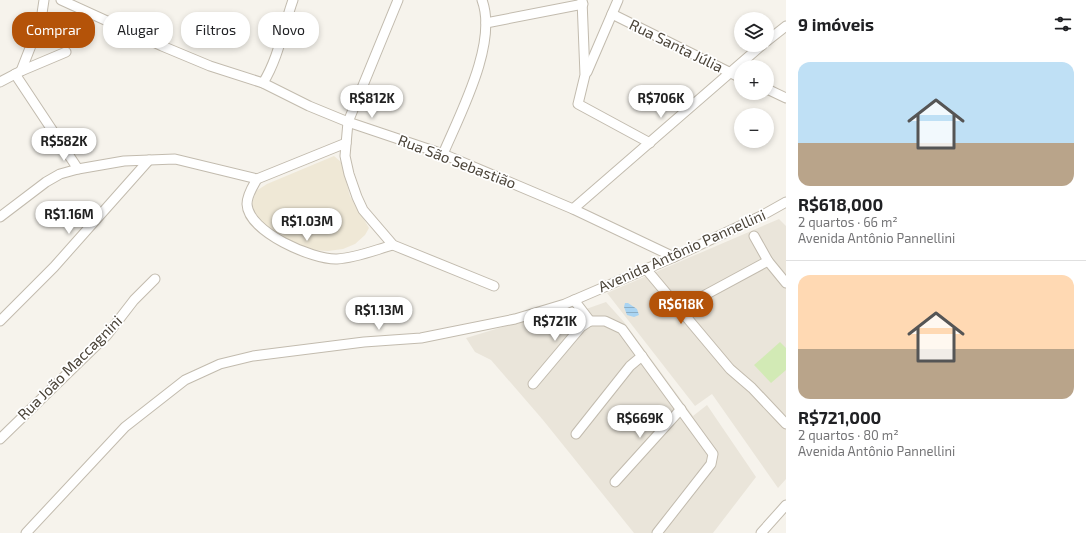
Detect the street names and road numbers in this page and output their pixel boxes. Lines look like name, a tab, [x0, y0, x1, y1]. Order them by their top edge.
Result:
street label: Rua Santa Júlia	[627, 15, 726, 76]
street label: Rua São Sebastião	[396, 130, 519, 192]
street label: Avenida Antônio Pannellini	[595, 205, 768, 295]
street label: Rua João Maccagnini	[13, 311, 125, 423]

